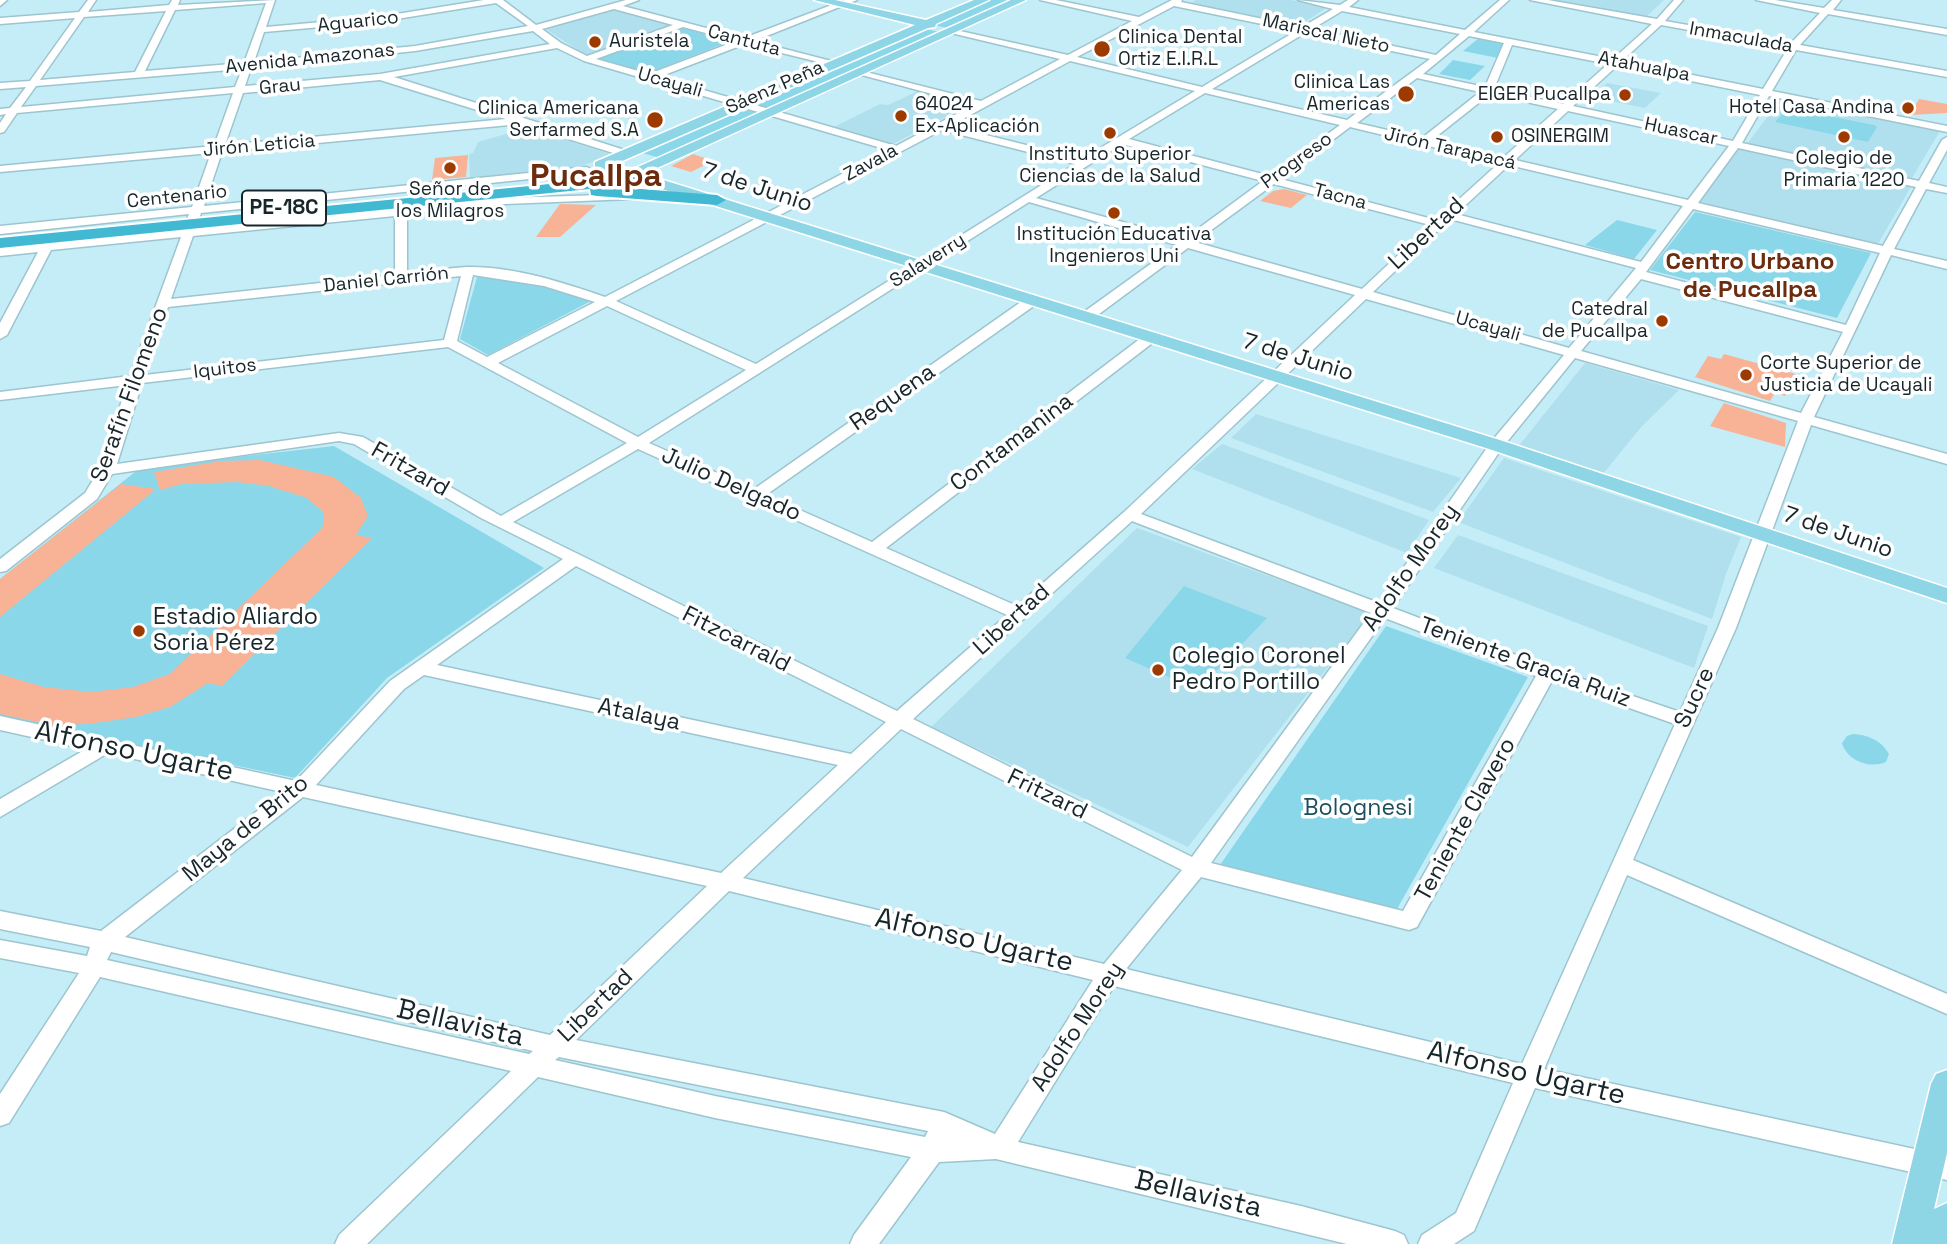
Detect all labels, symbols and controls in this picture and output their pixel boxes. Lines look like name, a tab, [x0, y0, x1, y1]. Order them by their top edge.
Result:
street label: Aguarico	[316, 6, 400, 38]
street label: Mariscal Nieto	[1260, 9, 1392, 59]
street label: Inmaculada	[1687, 18, 1795, 58]
street label: Cantuta	[705, 20, 783, 62]
place label: Clinica Dental Ortiz E.I.R.L	[1118, 27, 1242, 71]
place label: Auristela	[609, 31, 689, 53]
marker: Auristela	[587, 34, 603, 50]
street label: Avenida Amazonas	[224, 39, 396, 79]
marker: Clinica Dental Ortiz E.I.R.L	[1092, 39, 1112, 59]
street label: Atahualpa	[1596, 47, 1692, 87]
street label: Sáenz Peña	[722, 56, 828, 120]
street label: Ucayali	[635, 63, 705, 103]
place label: Clinica Las Americas	[1294, 72, 1390, 116]
street label: Grau	[258, 73, 302, 101]
marker: Clinica Las Americas	[1396, 84, 1416, 104]
place label: EIGER Pucallpa	[1478, 84, 1611, 106]
marker: EIGER Pucallpa	[1617, 87, 1633, 103]
place label: 64024 Ex-Aplicación	[915, 94, 1040, 138]
place label: Hotel Casa Andina	[1729, 97, 1894, 119]
place label: Clinica Americana Serfarmed S.A	[478, 98, 639, 142]
marker: Hotel Casa Andina	[1900, 100, 1916, 116]
marker: 64024 Ex-Aplicación	[893, 108, 909, 124]
marker: Clinica Americana Serfarmed S.A	[645, 110, 665, 130]
street label: Huascar	[1642, 113, 1720, 151]
street label: Jirón Tarapacá	[1382, 123, 1518, 175]
marker: Instituto Superior Ciencias de la Salud	[1102, 125, 1118, 141]
place label: OSINERGIM	[1511, 126, 1609, 148]
street label: Progreso	[1257, 128, 1337, 194]
marker: OSINERGIM	[1489, 129, 1505, 145]
marker: Colegio de Primaria 1220	[1836, 129, 1852, 145]
street label: Jirón Leticia	[202, 130, 316, 162]
street label: Zavala	[840, 139, 902, 187]
place label: Instituto Superior Ciencias de la Salud	[1019, 144, 1201, 188]
place label: Colegio de Primaria 1220	[1783, 148, 1905, 192]
street label: 7 de Junio	[698, 157, 816, 219]
district label: Pucallpa	[530, 158, 662, 196]
marker: Señor de los Milagros	[442, 160, 458, 176]
place label: Señor de los Milagros	[396, 179, 504, 223]
street label: Tacna	[1311, 179, 1369, 215]
street label: Centenario	[126, 180, 228, 214]
road number: PE-18C	[242, 190, 326, 226]
street label: Libertad	[1383, 192, 1471, 276]
marker: Institución Educativa Ingenieros Uni	[1106, 205, 1122, 221]
place label: Institución Educativa Ingenieros Uni	[1017, 224, 1211, 268]
street label: Salaverry	[886, 229, 970, 293]
district label: Centro Urbano de Pucallpa	[1666, 248, 1834, 304]
street label: Daniel Carrión	[322, 262, 450, 298]
place label: Catedral de Pucallpa	[1542, 299, 1648, 343]
street label: Serafín Filomeno	[86, 304, 174, 486]
street label: Ucayali	[1453, 307, 1523, 347]
marker: Catedral de Pucallpa	[1654, 313, 1670, 329]
street label: 7 de Junio	[1239, 328, 1357, 388]
place label: Corte Superior de Justicia de Ucayali	[1760, 353, 1932, 397]
street label: Iquitos	[192, 354, 258, 384]
street label: Requena	[845, 359, 941, 437]
marker: Corte Superior de Justicia de Ucayali	[1738, 367, 1754, 383]
street label: Contamanina	[945, 388, 1079, 498]
street label: Fritzard	[366, 437, 454, 503]
street label: Julio Delgado	[657, 442, 805, 528]
street label: Adolfo Morey	[1357, 499, 1465, 637]
street label: 7 de Junio	[1779, 501, 1897, 565]
street label: Libertad	[968, 578, 1056, 662]
street label: Fitzcarrald	[677, 601, 795, 679]
place label: Estadio Aliardo Soria Pérez	[153, 604, 318, 658]
street label: Teniente Gracía Ruiz	[1416, 612, 1634, 714]
marker: Estadio Aliardo Soria Pérez	[131, 623, 147, 639]
place label: Colegio Coronel Pedro Portillo	[1172, 643, 1346, 697]
marker: Colegio Coronel Pedro Portillo	[1150, 662, 1166, 678]
street label: Sucre	[1669, 663, 1721, 733]
street label: Atalaya	[595, 693, 683, 737]
street label: Alfonso Ugarte	[32, 715, 236, 789]
street label: Teniente Clavero	[1410, 733, 1522, 907]
street label: Fritzard	[1003, 764, 1091, 826]
street label: Maya de Brito	[177, 770, 315, 888]
park label: Bolognesi	[1303, 795, 1413, 823]
street label: Alfonso Ugarte	[872, 902, 1076, 980]
street label: Adolfo Morey	[1026, 957, 1130, 1097]
street label: Libertad	[553, 964, 639, 1048]
street label: Bellavista	[393, 993, 527, 1055]
street label: Alfonso Ugarte	[1424, 1035, 1628, 1113]
street label: Bellavista	[1131, 1164, 1265, 1226]

